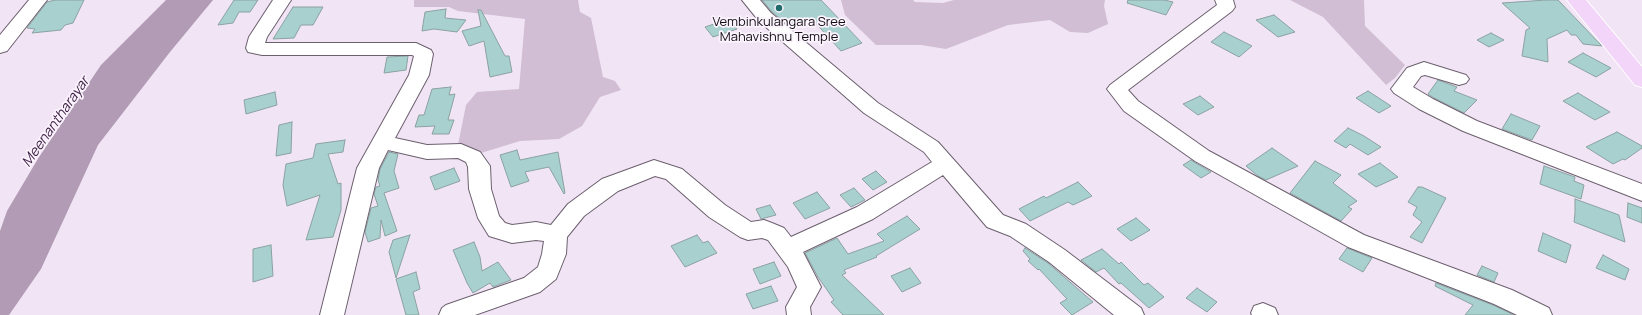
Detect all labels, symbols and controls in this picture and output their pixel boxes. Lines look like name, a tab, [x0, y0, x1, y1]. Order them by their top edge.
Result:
marker: Vembinkulangara Sree Mahavishnu Temple	[774, 3, 784, 13]
place label: Vembinkulangara Sree Mahavishnu Temple	[712, 14, 846, 45]
water label: Meenantharayar	[19, 74, 93, 170]

